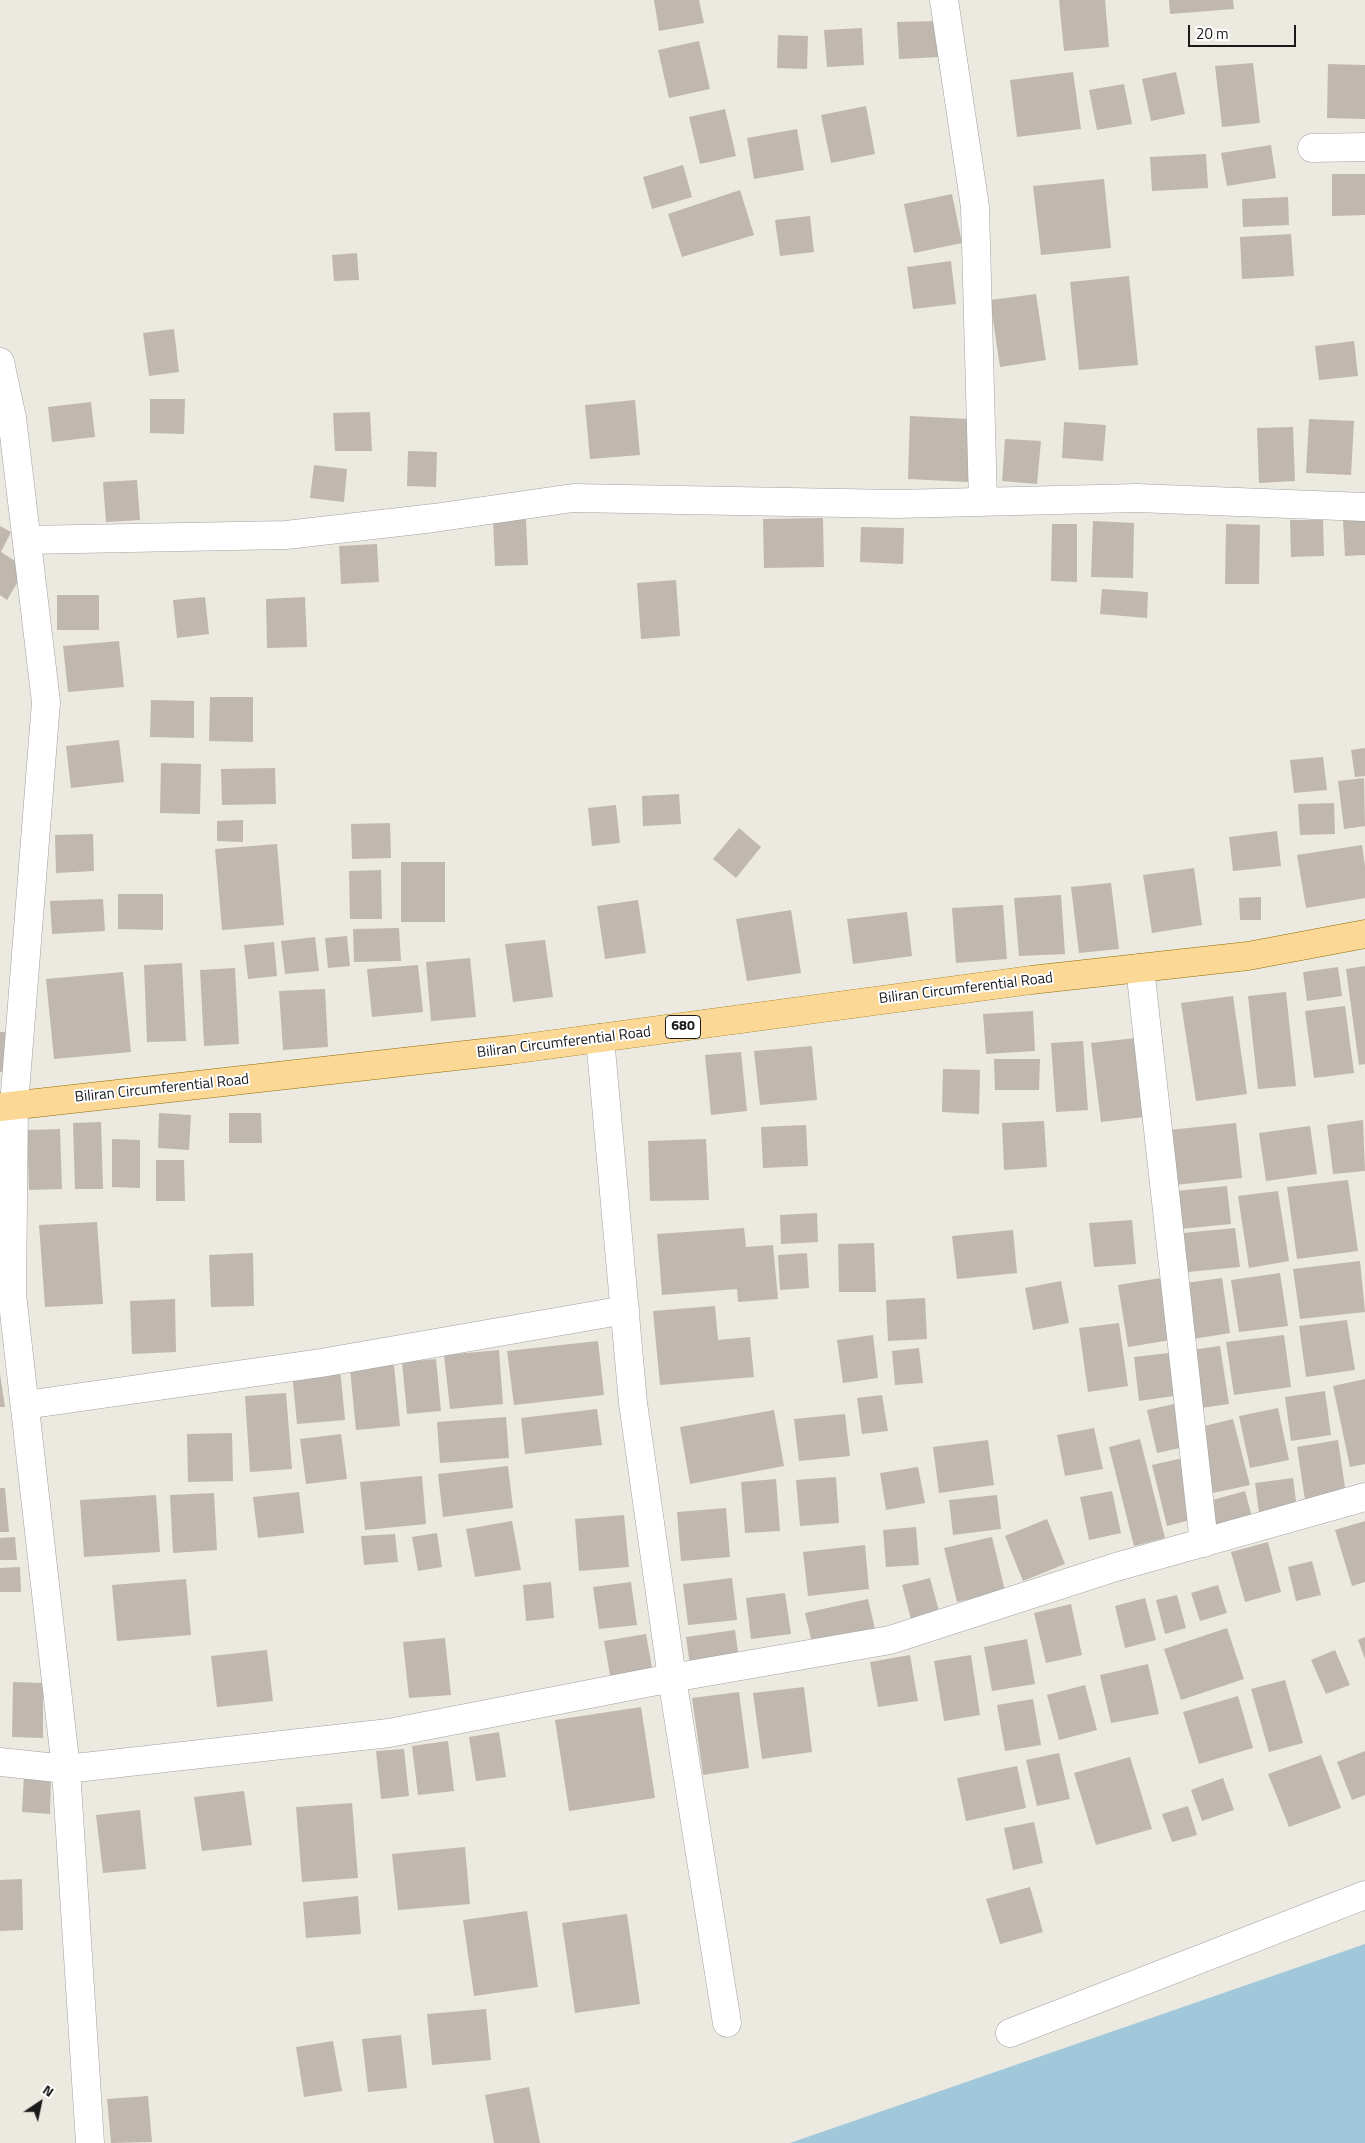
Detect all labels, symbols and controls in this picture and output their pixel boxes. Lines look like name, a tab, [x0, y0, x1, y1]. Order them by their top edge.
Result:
scale bar	[1190, 15, 1298, 47]
text: 20 m	[1196, 22, 1229, 45]
street label: Biliran Circumferential Road	[878, 969, 1054, 1009]
road number: 680	[666, 1016, 700, 1038]
street label: Biliran Circumferential Road	[476, 1023, 652, 1063]
street label: Biliran Circumferential Road	[74, 1071, 250, 1107]
north arrow	[15, 2078, 65, 2128]
text: N	[39, 2079, 59, 2102]

